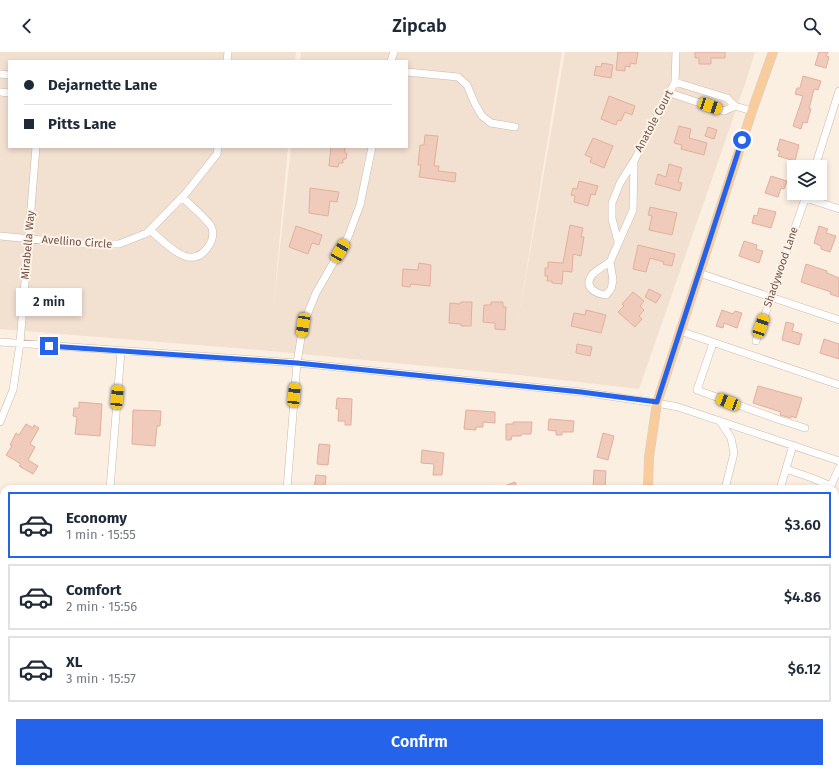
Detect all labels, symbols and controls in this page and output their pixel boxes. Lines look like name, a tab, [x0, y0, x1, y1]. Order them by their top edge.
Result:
icon: back	[16, 15, 38, 37]
text: Zipcab	[392, 15, 447, 37]
icon: search	[801, 15, 823, 37]
text: Dejarnette Lane	[48, 76, 157, 94]
street label: Anatole Court	[632, 88, 676, 154]
car	[697, 96, 723, 116]
text: Pitts Lane	[48, 115, 116, 133]
route start	[733, 131, 751, 149]
map controls	[787, 160, 827, 200]
button: layers	[787, 160, 827, 200]
street label: Mirabella Way	[19, 209, 38, 280]
street label: Shadywood Lane	[761, 225, 801, 309]
street label: Avellino Circle	[41, 233, 113, 251]
car	[329, 238, 351, 264]
callout: 2 min	[16, 288, 82, 316]
text: 2 min	[33, 294, 65, 309]
car	[295, 312, 311, 338]
car	[751, 313, 771, 339]
route end	[40, 337, 58, 355]
car	[287, 383, 301, 407]
car	[110, 385, 124, 409]
car	[715, 392, 741, 412]
icon: car	[18, 507, 54, 543]
text: Economy	[66, 509, 127, 527]
text: $3.60	[785, 516, 821, 534]
text: 1 min · 15:55	[66, 527, 136, 542]
icon: car	[18, 579, 54, 615]
text: Comfort	[66, 581, 122, 599]
text: $4.86	[784, 588, 821, 606]
text: 2 min · 15:56	[66, 599, 137, 614]
icon: car	[18, 651, 54, 687]
text: XL	[66, 653, 82, 671]
text: $6.12	[788, 660, 821, 678]
text: 3 min · 15:57	[66, 671, 136, 686]
button: Confirm	[16, 719, 823, 765]

